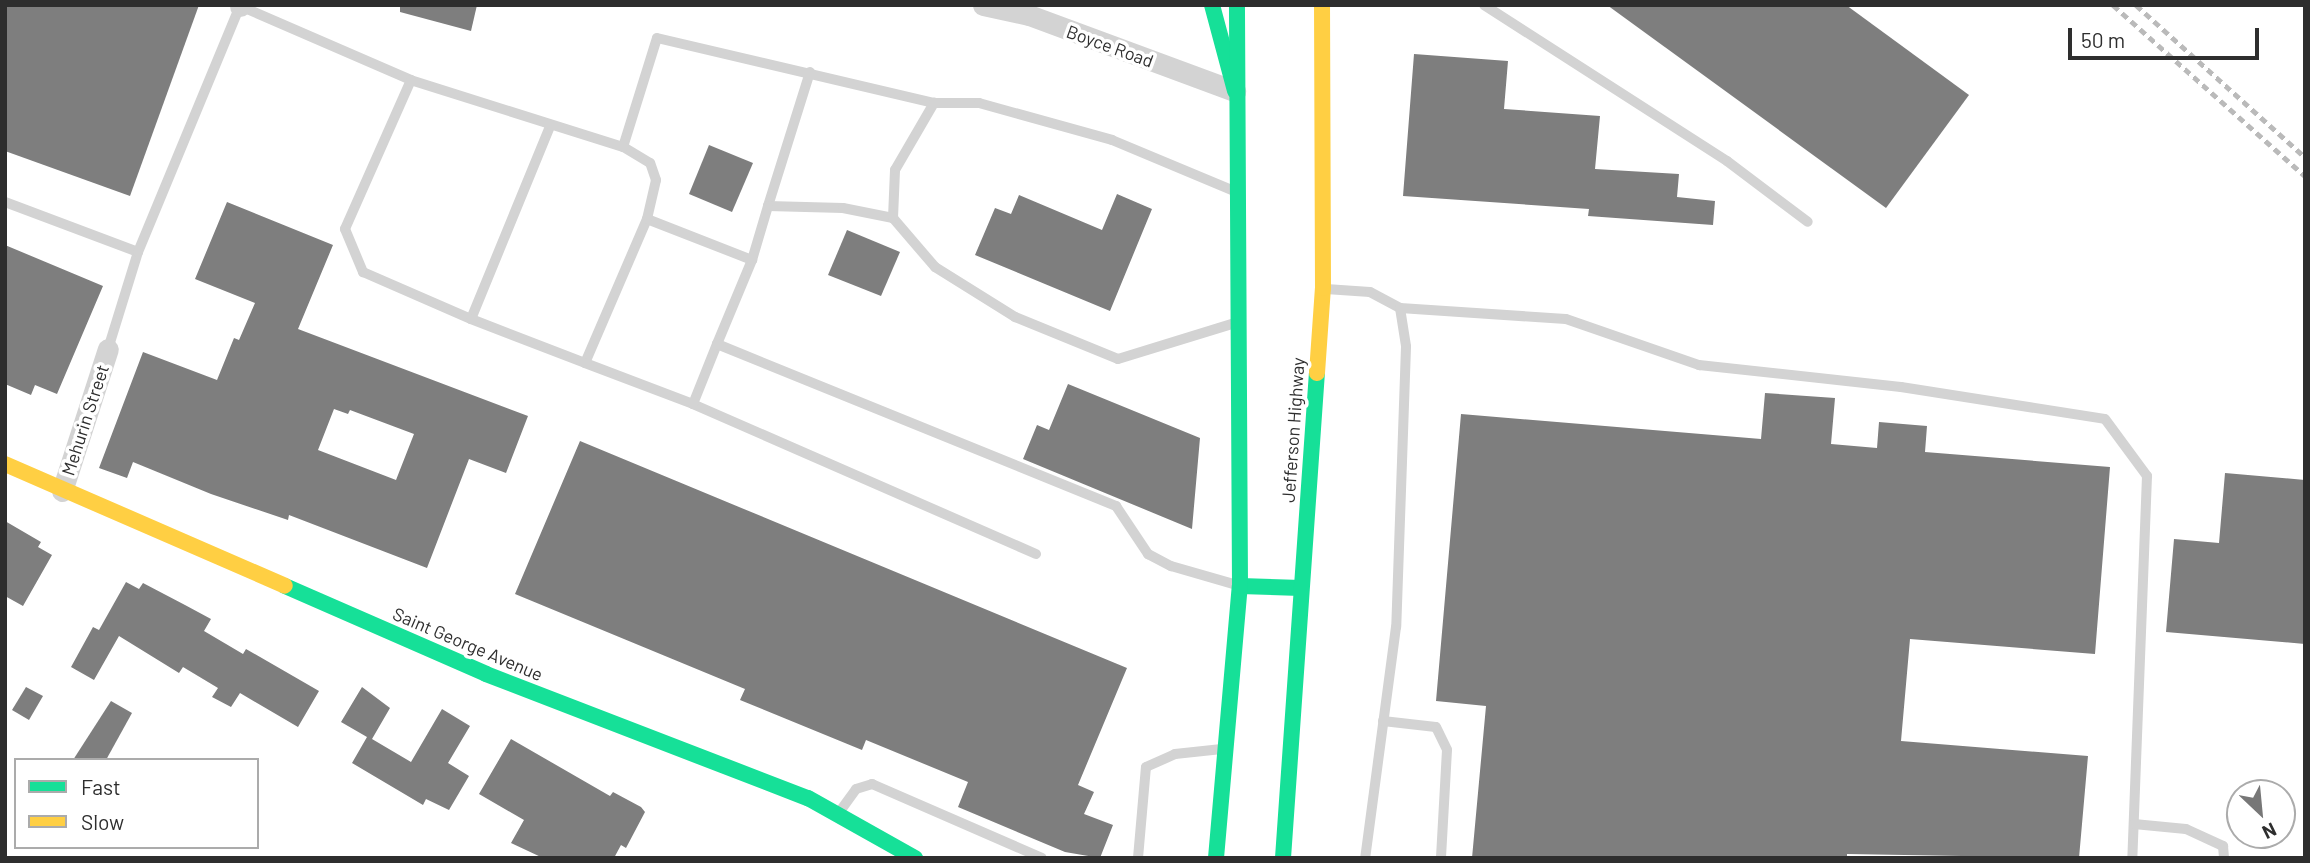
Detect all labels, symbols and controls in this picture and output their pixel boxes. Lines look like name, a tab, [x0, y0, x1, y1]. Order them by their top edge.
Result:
scale bar	[2072, 14, 2263, 58]
street label: Boyce Road	[1064, 20, 1156, 72]
text: 50 m	[2081, 27, 2125, 52]
street label: Jefferson Highway	[1277, 357, 1309, 503]
street label: Mehurin Street	[57, 362, 113, 478]
street label: Saint George Avenue	[390, 603, 546, 685]
legend	[14, 758, 259, 849]
text: Fast	[81, 774, 121, 799]
north arrow	[2226, 779, 2296, 849]
text: Slow	[81, 809, 124, 834]
text: N	[2259, 818, 2280, 845]

